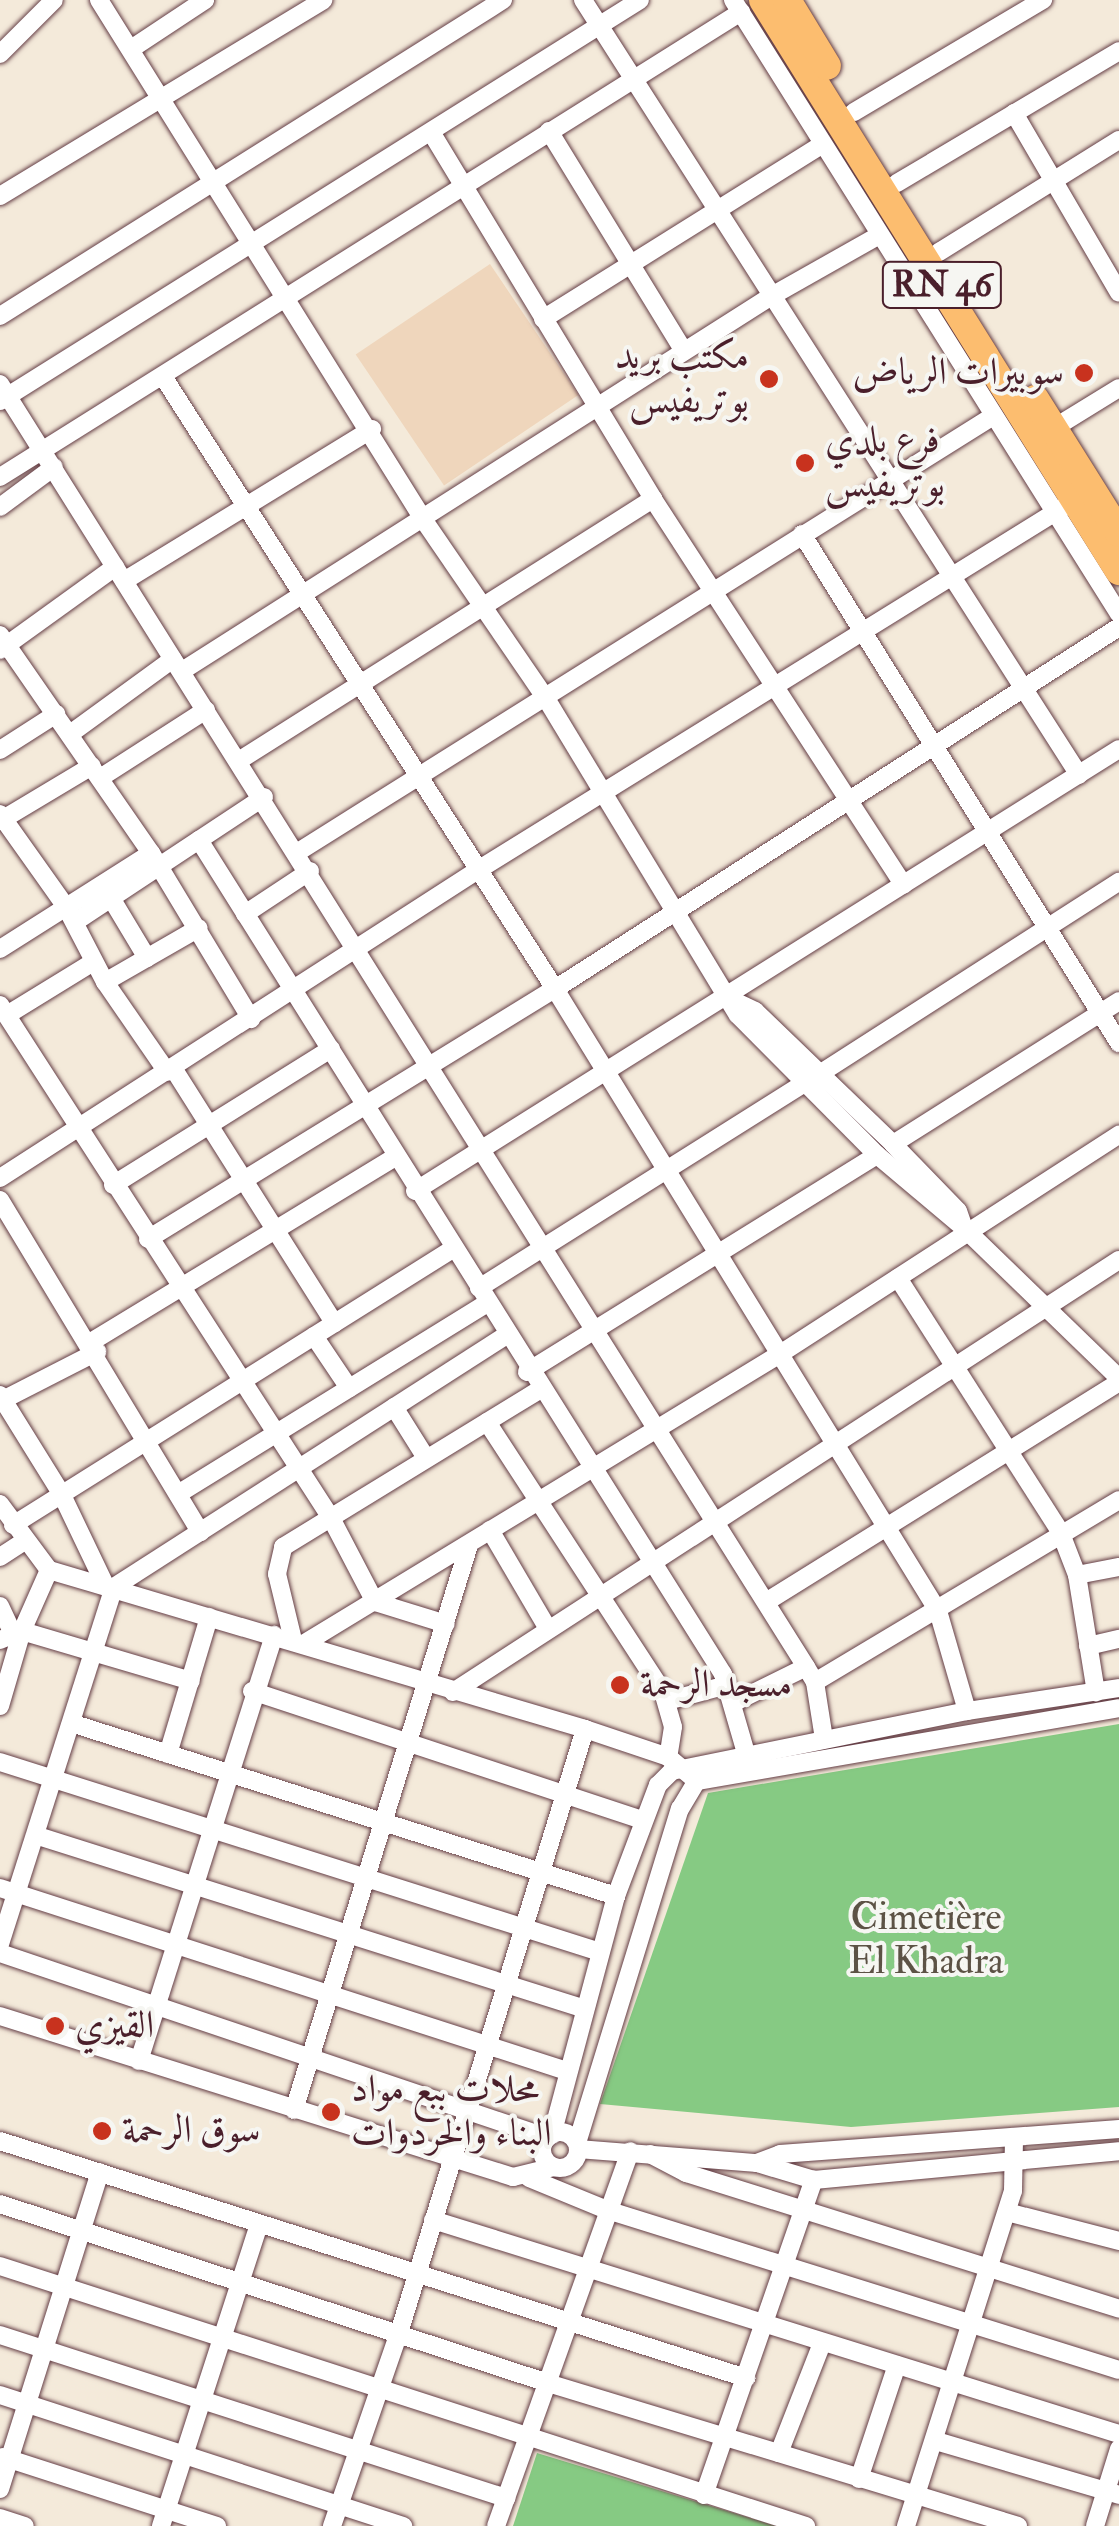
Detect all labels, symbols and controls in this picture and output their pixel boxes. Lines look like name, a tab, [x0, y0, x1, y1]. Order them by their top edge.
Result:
road number: RN 46	[880, 255, 1004, 315]
place label: مكتب بريد بوتريفيس	[615, 334, 749, 424]
place label: سوبيرات الرياض	[852, 350, 1064, 396]
marker: سوبيرات الرياض	[1073, 362, 1095, 384]
marker: مكتب بريد بوتريفيس	[758, 368, 780, 390]
place label: فرع بلدي بوتريفيس	[825, 418, 945, 508]
marker: فرع بلدي بوتريفيس	[794, 452, 816, 474]
place label: مسجد الرحمة	[640, 1662, 792, 1708]
marker: مسجد الرحمة	[609, 1674, 631, 1696]
park label: Cimetière El Khadra	[848, 1895, 1004, 1985]
place label: القيزي	[75, 2003, 154, 2049]
marker: القيزي	[44, 2015, 66, 2037]
place label: محلات ببع مواد البناء والخردوات	[351, 2067, 552, 2156]
marker: محلات ببع مواد البناء والخردوات	[320, 2101, 342, 2123]
place label: سوق الرحمة	[122, 2108, 260, 2154]
marker: سوق الرحمة	[91, 2120, 113, 2142]

